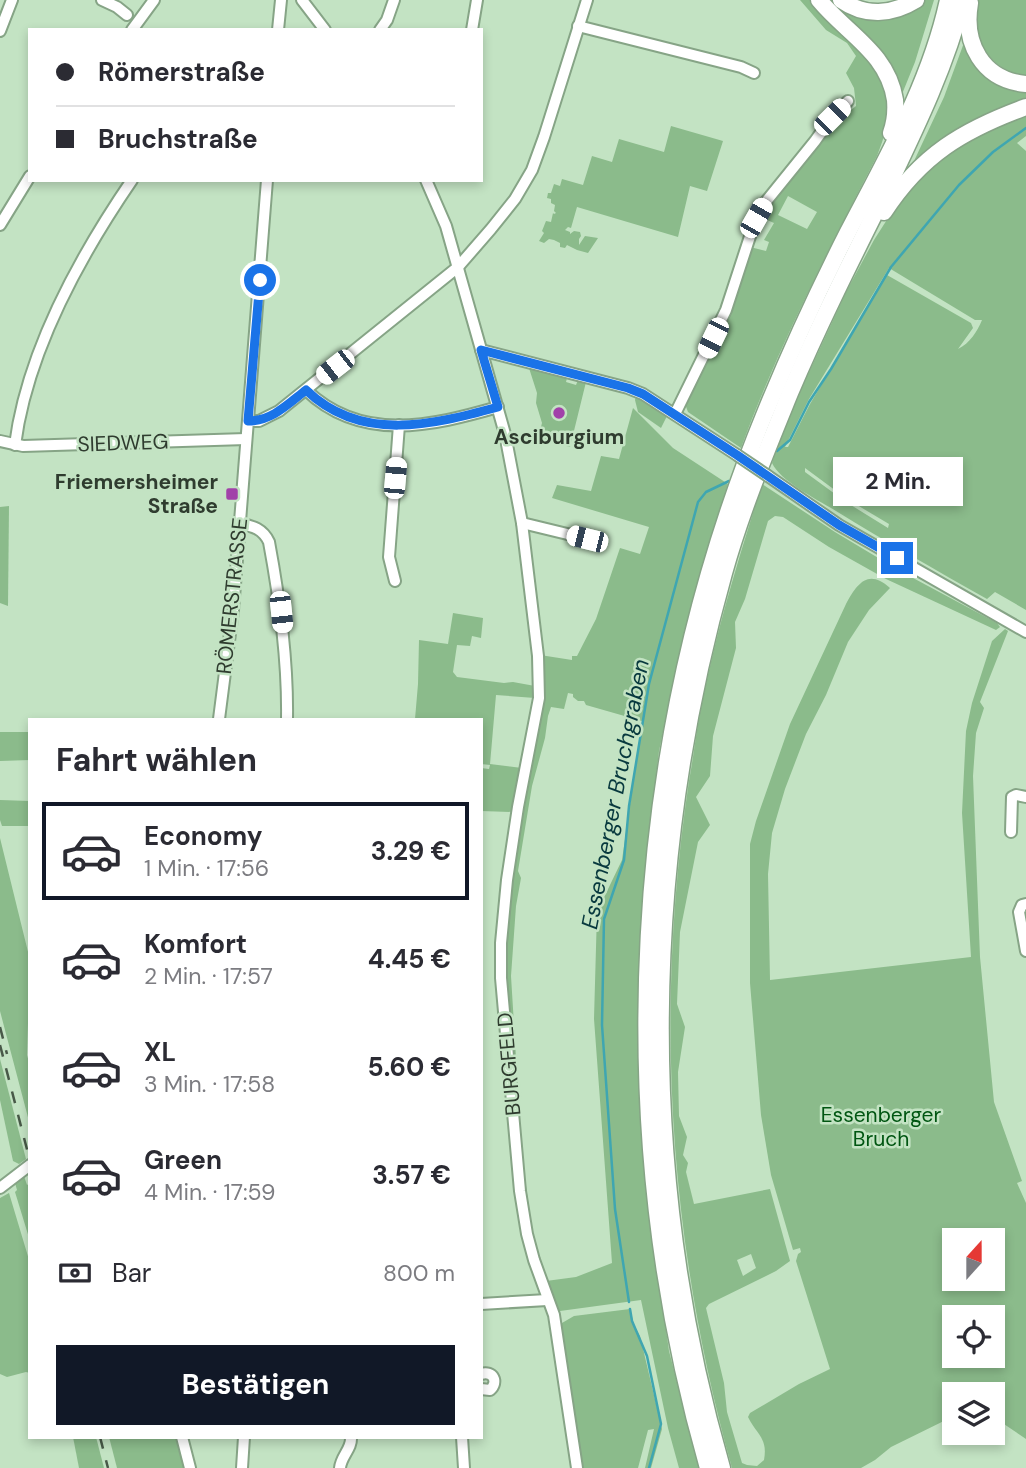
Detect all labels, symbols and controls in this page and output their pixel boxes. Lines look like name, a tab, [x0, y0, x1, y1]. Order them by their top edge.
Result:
text: Römerstraße	[98, 55, 265, 89]
car	[810, 95, 855, 139]
text: Bruchstraße	[98, 122, 258, 156]
car	[737, 195, 776, 241]
route start	[244, 264, 276, 296]
car	[695, 315, 732, 361]
car	[312, 346, 359, 388]
marker: Asciburgium	[551, 405, 567, 421]
place label: Asciburgium	[494, 423, 624, 451]
street label: SIEDWEG	[77, 427, 169, 459]
car	[383, 456, 408, 500]
callout: 2 Min.	[832, 456, 962, 505]
text: 2 Min.	[865, 466, 931, 496]
place label: Friemersheimer Straße	[55, 468, 218, 520]
marker: Friemersheimer Straße	[224, 486, 240, 502]
street label: RÖMERSTRASSE	[210, 516, 254, 676]
car	[565, 524, 610, 554]
route end	[881, 542, 913, 574]
car	[269, 590, 294, 634]
water label: Essenberger Bruchgraben	[574, 656, 656, 932]
text: Fahrt wählen	[56, 739, 257, 781]
text: Economy	[144, 819, 262, 853]
icon: car	[60, 820, 123, 883]
text: 3.29 €	[371, 834, 451, 868]
text: 1 Min. · 17:56	[144, 853, 269, 883]
text: Komfort	[144, 927, 247, 961]
icon: car	[60, 928, 123, 991]
text: 4.45 €	[368, 942, 451, 976]
text: 2 Min. · 17:57	[144, 961, 273, 991]
street label: BURGFELD	[491, 1011, 527, 1117]
text: XL	[144, 1035, 176, 1069]
icon: car	[60, 1036, 123, 1099]
text: 5.60 €	[368, 1050, 451, 1084]
text: 3 Min. · 17:58	[144, 1069, 275, 1099]
park label: Essenberger Bruch	[821, 1101, 941, 1153]
text: Green	[144, 1143, 222, 1177]
icon: car	[60, 1144, 123, 1207]
text: 3.57 €	[372, 1158, 451, 1192]
text: 4 Min. · 17:59	[144, 1177, 275, 1207]
north arrow	[942, 1228, 1004, 1292]
map controls	[942, 1228, 1005, 1445]
icon: cash	[56, 1254, 94, 1292]
text: Bar	[112, 1256, 151, 1290]
text: 800 m	[383, 1258, 455, 1288]
button: locate	[942, 1305, 1005, 1368]
button: Bestätigen	[56, 1345, 455, 1425]
button: layers	[942, 1382, 1005, 1445]

